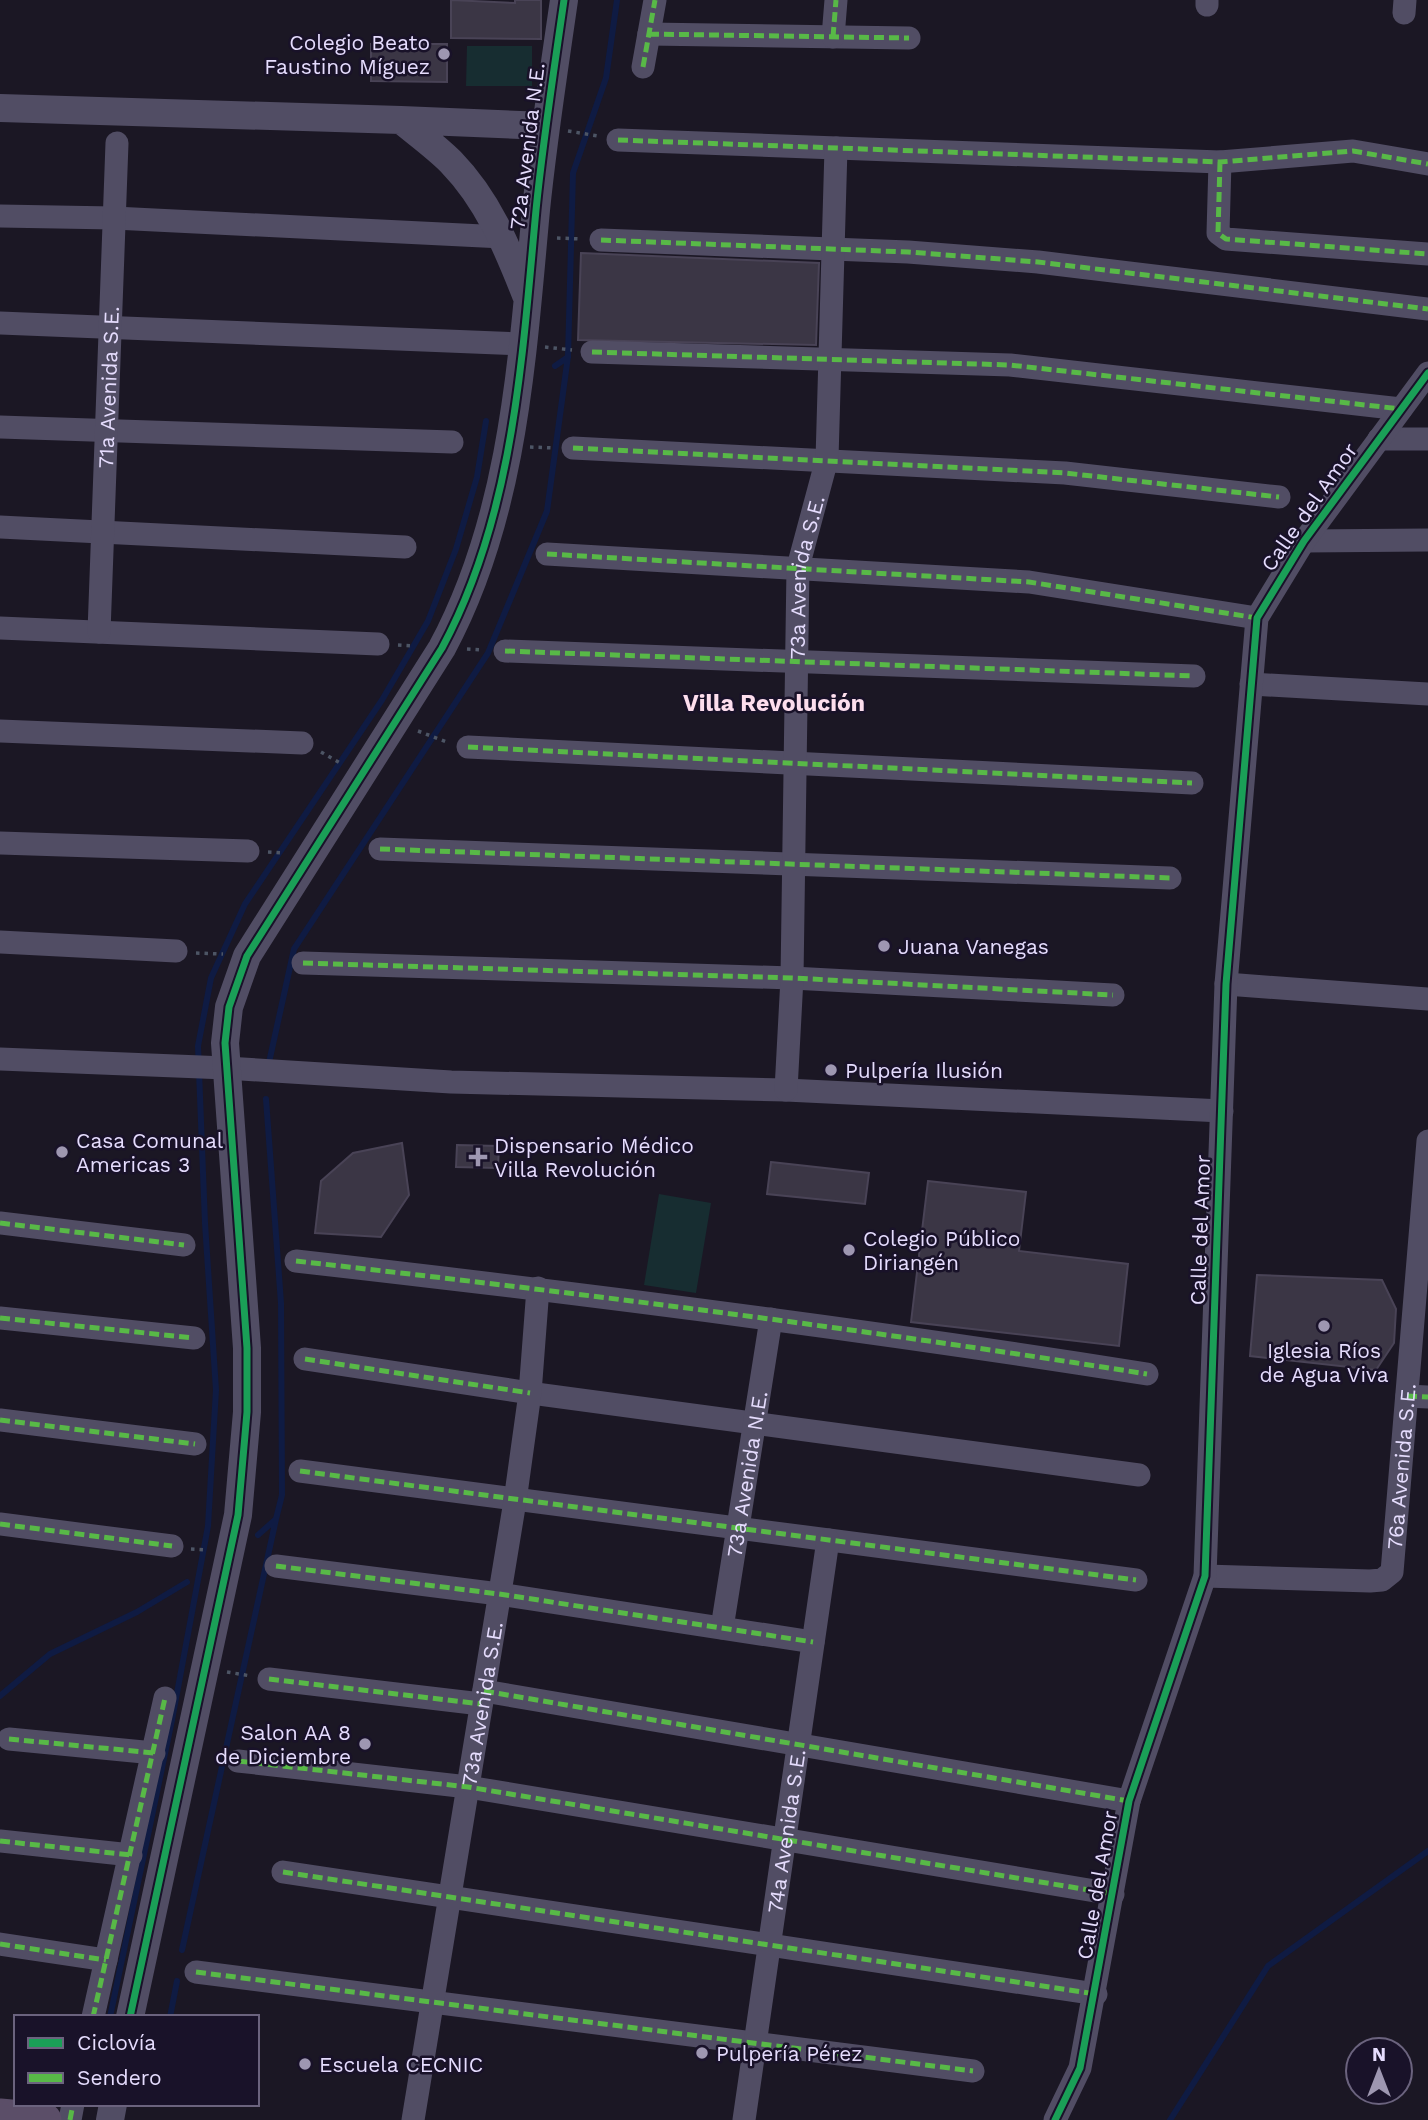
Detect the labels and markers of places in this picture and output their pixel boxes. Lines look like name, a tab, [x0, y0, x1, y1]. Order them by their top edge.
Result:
place label: Colegio Beato Faustino Míguez	[264, 30, 430, 79]
marker: Colegio Beato Faustino Míguez	[436, 46, 452, 62]
place label: Juana Vanegas	[898, 934, 1049, 959]
marker: Juana Vanegas	[876, 938, 892, 954]
place label: Pulpería Ilusión	[845, 1058, 1003, 1083]
marker: Pulpería Ilusión	[823, 1062, 839, 1078]
place label: Casa Comunal Americas 3	[76, 1128, 224, 1177]
place label: Dispensario Médico Villa Revolución	[494, 1133, 694, 1182]
marker: Casa Comunal Americas 3	[54, 1144, 70, 1160]
marker: Dispensario Médico Villa Revolución	[468, 1147, 488, 1167]
place label: Colegio Público Diriangén	[863, 1226, 1020, 1275]
marker: Colegio Público Diriangén	[841, 1242, 857, 1258]
marker: Iglesia Ríos de Agua Viva	[1316, 1318, 1332, 1334]
place label: Iglesia Ríos de Agua Viva	[1259, 1338, 1389, 1387]
place label: Salon AA 8 de Diciembre	[215, 1720, 351, 1769]
marker: Salon AA 8 de Diciembre	[357, 1736, 373, 1752]
place label: Pulpería Pérez	[716, 2041, 863, 2066]
marker: Pulpería Pérez	[694, 2045, 710, 2061]
place label: Escuela CECNIC	[319, 2052, 483, 2077]
marker: Escuela CECNIC	[297, 2056, 313, 2072]

